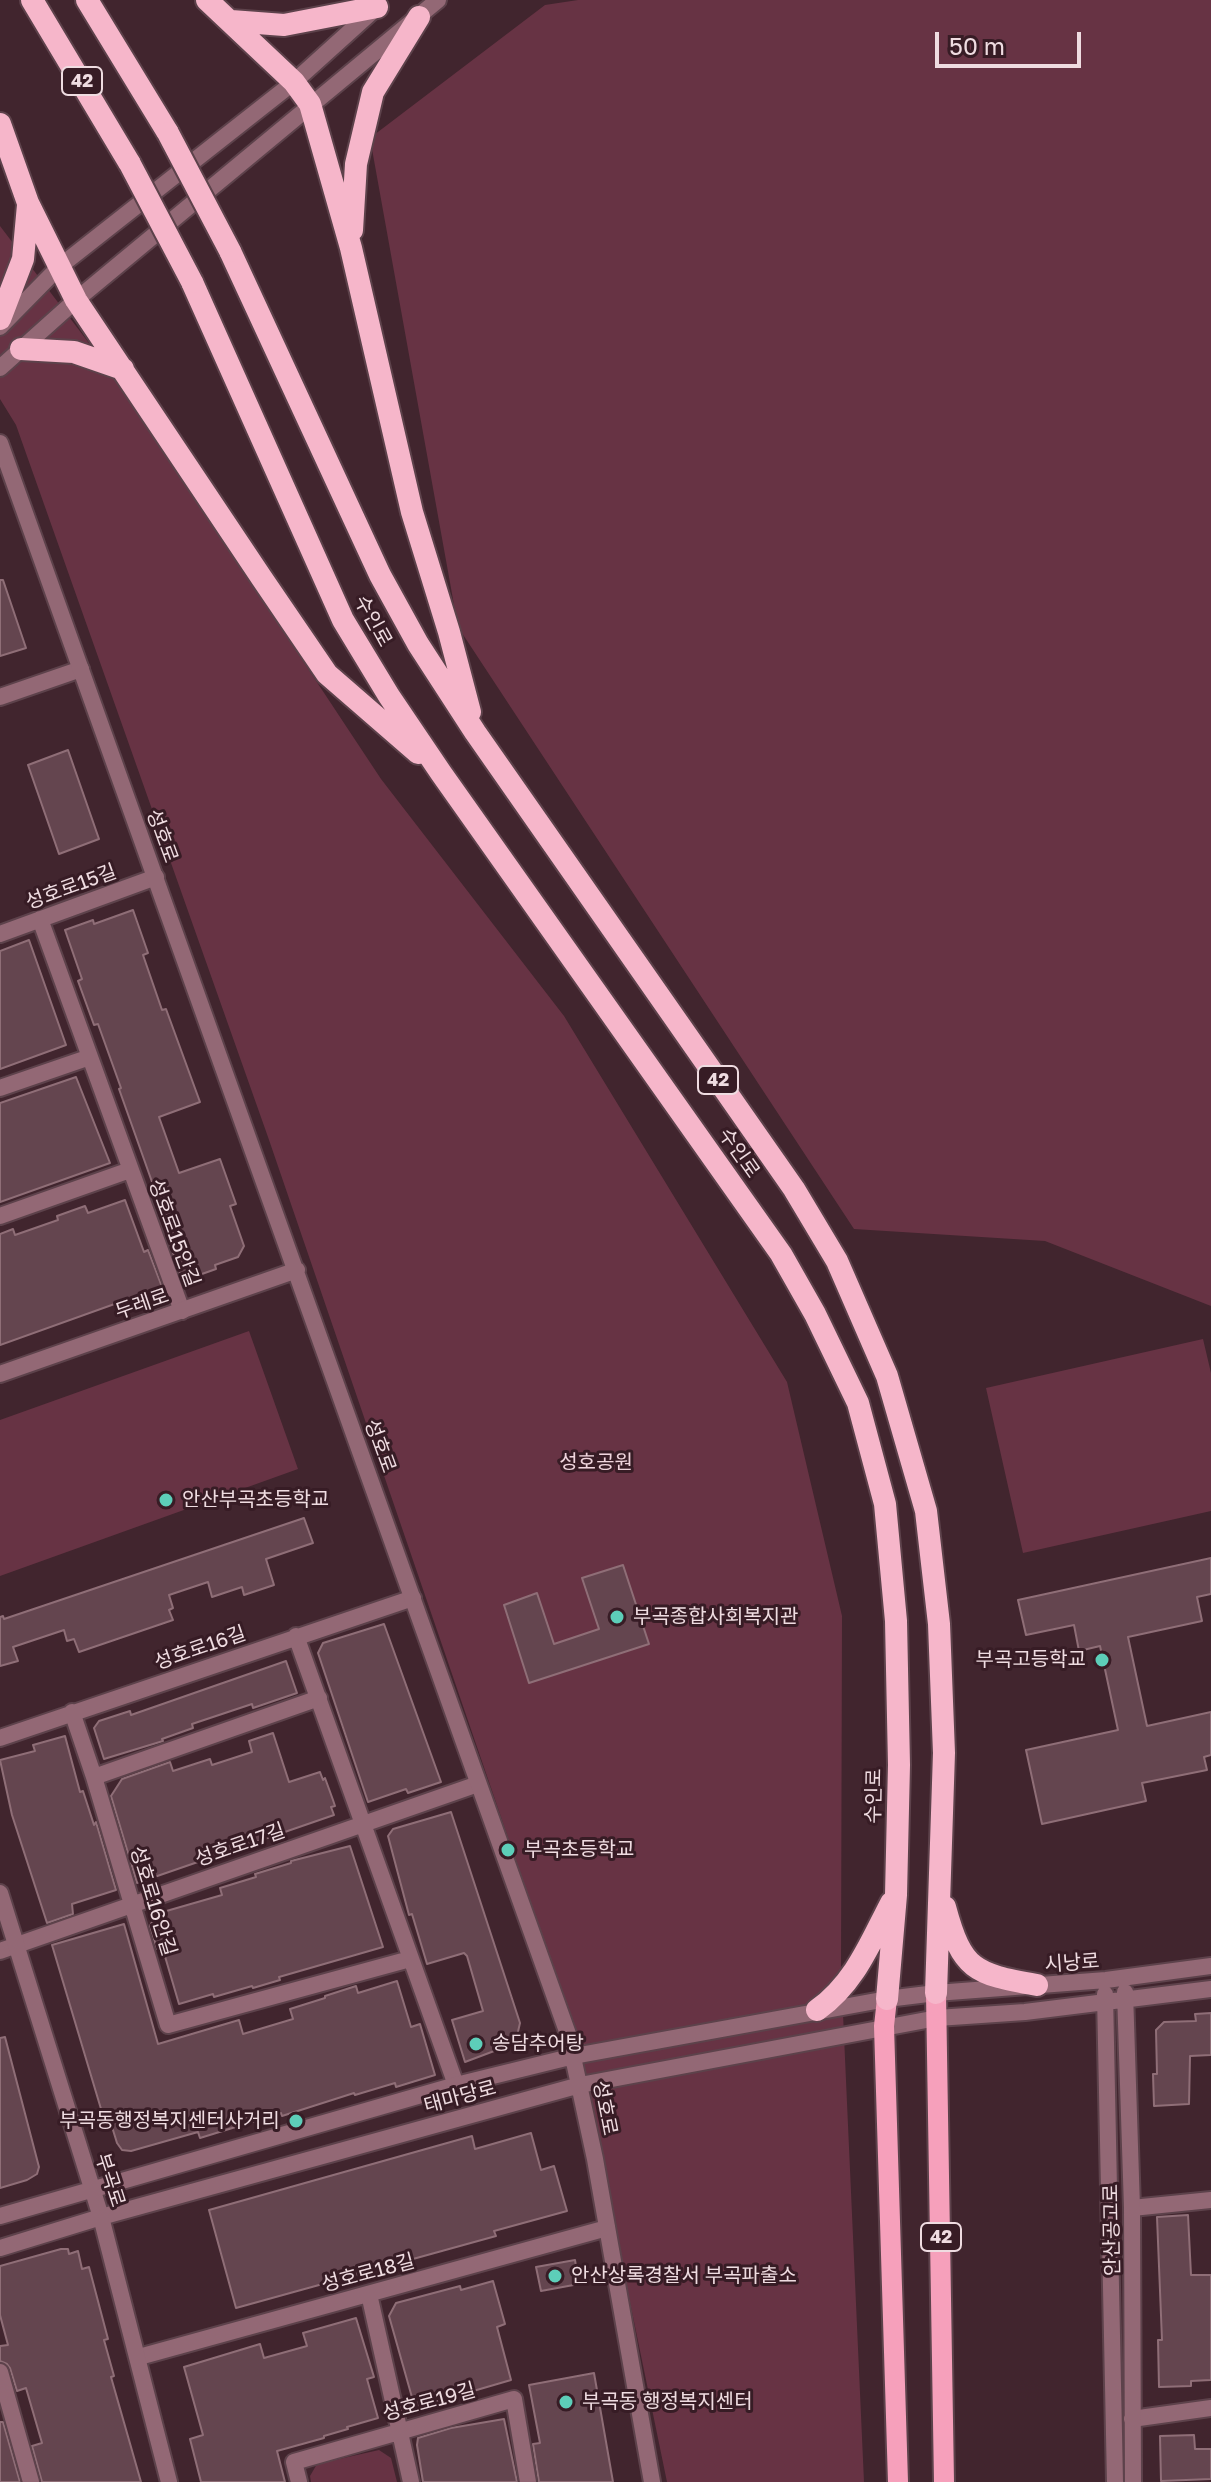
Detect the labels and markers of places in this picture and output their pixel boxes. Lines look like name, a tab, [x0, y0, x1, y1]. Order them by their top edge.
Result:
place label: 안산부곡초등학교	[182, 1488, 329, 1512]
marker: 안산부곡초등학교	[157, 1491, 175, 1509]
place label: 부곡종합사회복지관	[633, 1605, 799, 1629]
marker: 부곡종합사회복지관	[608, 1608, 626, 1626]
place label: 부곡고등학교	[976, 1648, 1086, 1672]
marker: 부곡고등학교	[1093, 1651, 1111, 1669]
place label: 부곡초등학교	[524, 1838, 634, 1862]
marker: 부곡초등학교	[499, 1841, 517, 1859]
place label: 송담추어탕	[492, 2032, 584, 2056]
marker: 송담추어탕	[467, 2035, 485, 2053]
place label: 부곡동행정복지센터사거리	[59, 2109, 280, 2133]
marker: 부곡동행정복지센터사거리	[287, 2112, 305, 2130]
place label: 안산상록경찰서 부곡파출소	[571, 2264, 797, 2288]
marker: 안산상록경찰서 부곡파출소	[546, 2267, 564, 2285]
place label: 부곡동 행정복지센터	[582, 2390, 753, 2414]
marker: 부곡동 행정복지센터	[557, 2393, 575, 2411]

